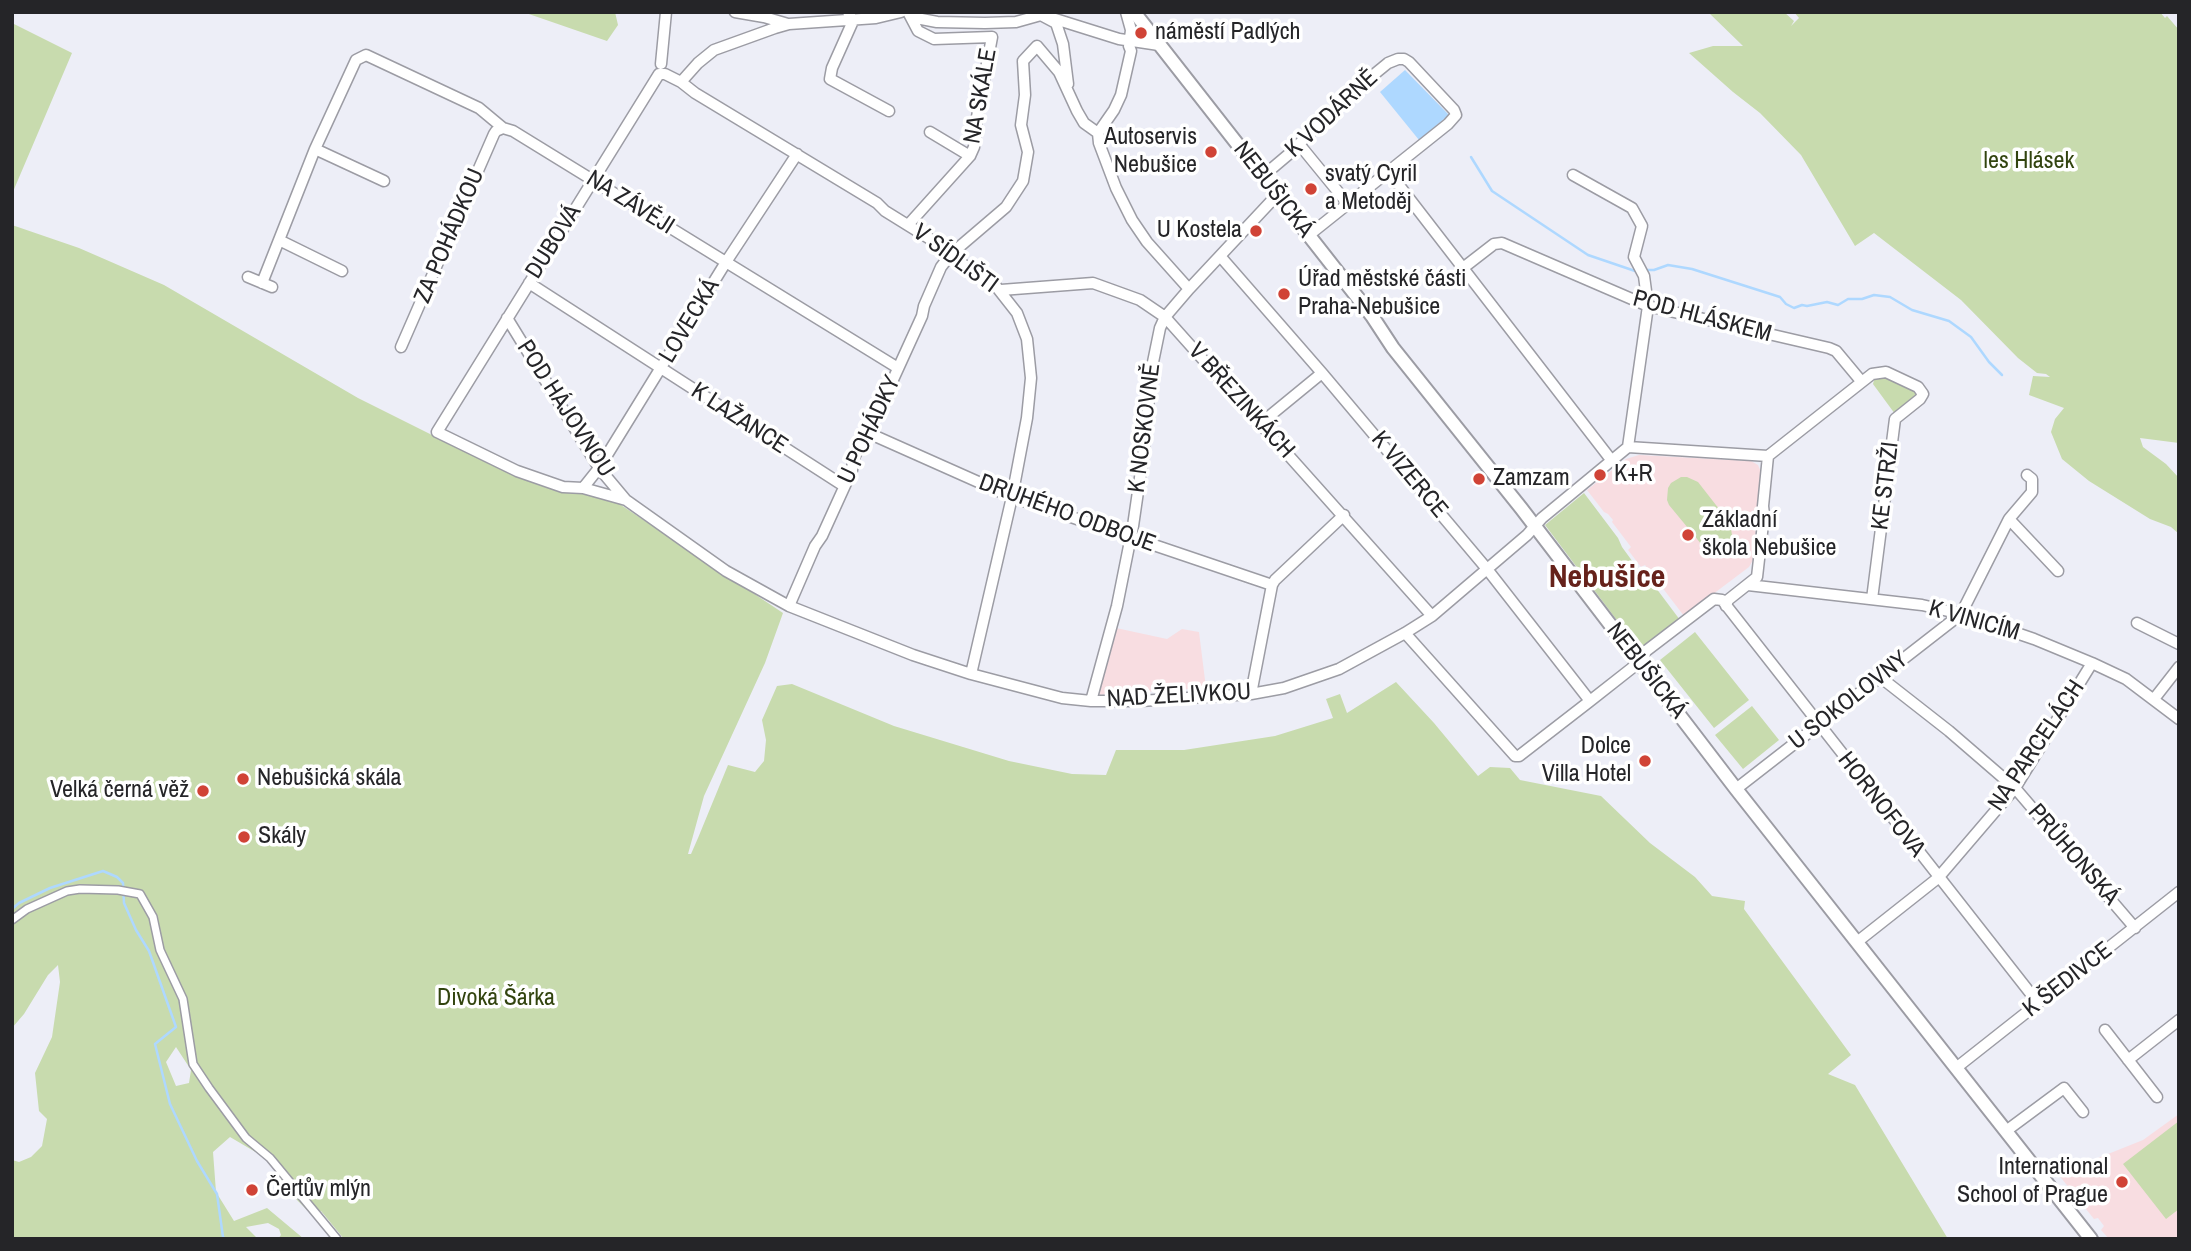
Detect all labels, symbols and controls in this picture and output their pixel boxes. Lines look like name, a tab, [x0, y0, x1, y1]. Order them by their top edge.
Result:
place label: náměstí Padlých	[1155, 19, 1300, 47]
marker: náměstí Padlých	[1133, 25, 1149, 41]
street label: NA SKÁLE	[958, 46, 1004, 146]
street label: K VODÁRNĚ	[1280, 64, 1384, 164]
place label: Autoservis Nebušice	[1104, 124, 1197, 180]
street label: NEBUŠICKÁ	[1227, 136, 1319, 244]
marker: Autoservis Nebušice	[1203, 144, 1219, 160]
park label: les Hlásek	[1984, 148, 2074, 176]
place label: svatý Cyril a Metoděj	[1325, 161, 1417, 217]
street label: ZA POHÁDKOU	[409, 164, 491, 308]
street label: NA ZÁVĚJI	[581, 165, 679, 241]
marker: svatý Cyril a Metoděj	[1303, 181, 1319, 197]
street label: DUBOVÁ	[520, 200, 588, 284]
place label: U Kostela	[1157, 217, 1242, 245]
street label: V SÍDLIŠTI	[907, 218, 1003, 300]
marker: U Kostela	[1248, 223, 1264, 239]
place label: Úřad městské části Praha-Nebušice	[1298, 266, 1466, 322]
street label: LOVECKÁ	[654, 274, 726, 368]
street label: POD HLÁSKEM	[1630, 285, 1774, 349]
marker: Úřad městské části Praha-Nebušice	[1276, 286, 1292, 302]
street label: POD HÁJOVNOU	[510, 335, 620, 483]
street label: V BŘEZINKÁCH	[1182, 337, 1300, 465]
street label: K NOSKOVNĚ	[1123, 362, 1167, 494]
street label: U POHÁDKY	[832, 371, 908, 489]
street label: K LAŽANCE	[685, 377, 793, 461]
street label: K VIZERCE	[1365, 426, 1453, 524]
street label: KE STRŽI	[1866, 440, 1906, 532]
place label: K+R	[1614, 461, 1653, 489]
place label: Zamzam	[1493, 465, 1570, 493]
marker: K+R	[1592, 467, 1608, 483]
street label: DRUHÉHO ODBOJE	[975, 469, 1159, 559]
marker: Zamzam	[1471, 471, 1487, 487]
place label: Základní škola Nebušice	[1702, 507, 1837, 563]
marker: Základní škola Nebušice	[1680, 527, 1696, 543]
district label: Nebušice	[1549, 559, 1665, 597]
street label: K VINICÍM	[1925, 594, 2023, 648]
street label: NEBUŠICKÁ	[1600, 617, 1692, 725]
street label: U SOKOLOVNY	[1784, 646, 1914, 756]
street label: NA PARCELÁCH	[1983, 675, 2091, 817]
street label: NAD ŽELIVKOU	[1106, 678, 1252, 714]
place label: Dolce Villa Hotel	[1542, 733, 1631, 789]
street label: HORNOFOVA	[1831, 747, 1931, 863]
marker: Dolce Villa Hotel	[1637, 753, 1653, 769]
place label: Nebušická skála	[257, 765, 401, 793]
marker: Nebušická skála	[235, 771, 251, 787]
place label: Velká černá věž	[50, 777, 189, 805]
marker: Velká černá věž	[195, 783, 211, 799]
street label: PRŮHONSKÁ	[2021, 799, 2125, 911]
place label: Skály	[258, 823, 306, 851]
marker: Skály	[236, 829, 252, 845]
street label: K ŠEDIVCE	[2018, 936, 2118, 1024]
park label: Divoká Šárka	[437, 985, 555, 1013]
place label: International School of Prague	[1957, 1154, 2108, 1210]
marker: International School of Prague	[2114, 1174, 2130, 1190]
place label: Čertův mlýn	[266, 1176, 371, 1204]
marker: Čertův mlýn	[244, 1182, 260, 1198]

